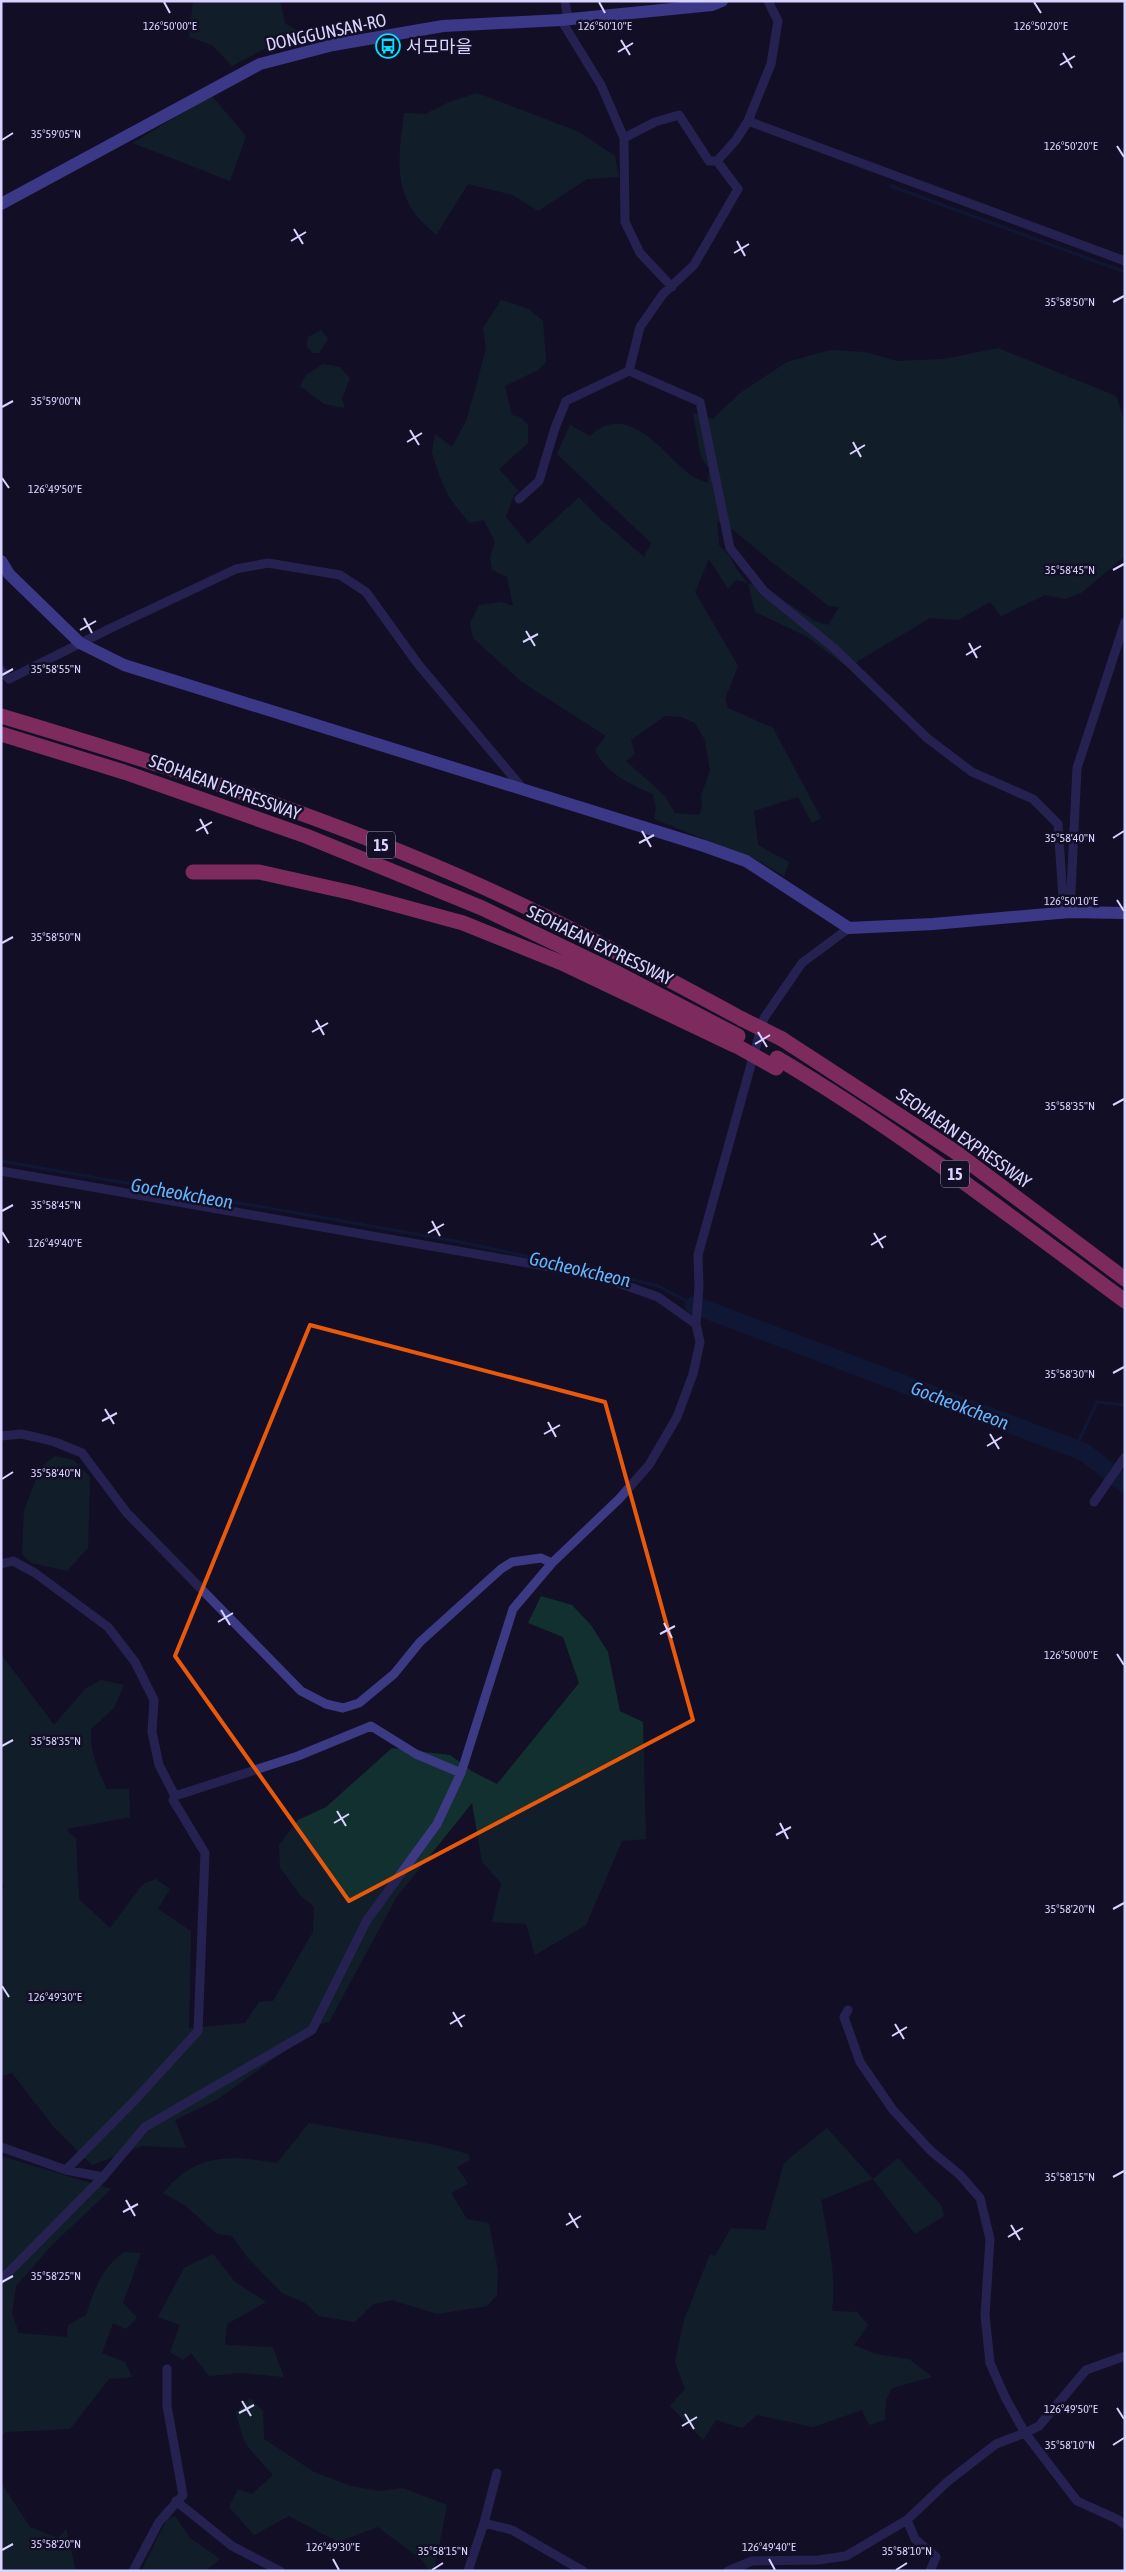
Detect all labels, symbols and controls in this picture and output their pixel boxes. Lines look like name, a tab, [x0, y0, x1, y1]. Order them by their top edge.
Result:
street label: DONGGUNSAN-RO	[264, 9, 388, 55]
text: 126°50'00"E	[143, 19, 197, 33]
text: 126°50'10"E	[578, 19, 632, 33]
text: 126°50'20"E	[1014, 19, 1068, 33]
bus stop icon: 서모마을	[375, 33, 401, 59]
place label: 서모마을	[406, 36, 472, 57]
text: 35°59'05"N	[31, 127, 81, 141]
text: 126°50'20"E	[1044, 139, 1098, 153]
text: 35°58'50"N	[1045, 295, 1095, 309]
text: 35°59'00"N	[31, 394, 81, 408]
text: 126°49'50"E	[28, 482, 82, 496]
text: 35°58'45"N	[1045, 563, 1095, 577]
text: 35°58'55"N	[31, 662, 81, 676]
street label: SEOHAEAN EXPRESSWAY	[146, 750, 304, 824]
text: 35°58'40"N	[1045, 831, 1095, 845]
road number: 15	[367, 832, 395, 858]
text: 126°50'10"E	[1044, 894, 1098, 908]
street label: SEOHAEAN EXPRESSWAY	[524, 901, 676, 989]
text: 35°58'50"N	[31, 930, 81, 944]
street label: SEOHAEAN EXPRESSWAY	[893, 1084, 1035, 1192]
text: 35°58'35"N	[1045, 1099, 1095, 1113]
road number: 15	[941, 1160, 969, 1188]
water label: Gocheokcheon	[129, 1173, 235, 1213]
text: 35°58'45"N	[31, 1198, 81, 1212]
text: 126°49'40"E	[28, 1236, 82, 1250]
water label: Gocheokcheon	[527, 1247, 633, 1291]
text: 35°58'30"N	[1045, 1367, 1095, 1381]
water label: Gocheokcheon	[908, 1376, 1012, 1434]
text: 35°58'40"N	[31, 1466, 81, 1480]
text: 126°50'00"E	[1044, 1648, 1098, 1662]
text: 35°58'35"N	[31, 1734, 81, 1748]
text: 35°58'20"N	[1045, 1902, 1095, 1916]
text: 126°49'30"E	[28, 1990, 82, 2004]
text: 35°58'15"N	[1045, 2170, 1095, 2184]
text: 35°58'25"N	[31, 2269, 81, 2283]
text: 126°49'50"E	[1044, 2402, 1098, 2416]
text: 35°58'10"N	[1045, 2438, 1095, 2452]
text: 35°58'20"N	[31, 2537, 81, 2551]
text: 126°49'30"E	[306, 2540, 360, 2554]
text: 126°49'40"E	[742, 2540, 796, 2554]
text: 35°58'15"N	[418, 2544, 468, 2558]
text: 35°58'10"N	[882, 2544, 932, 2558]

